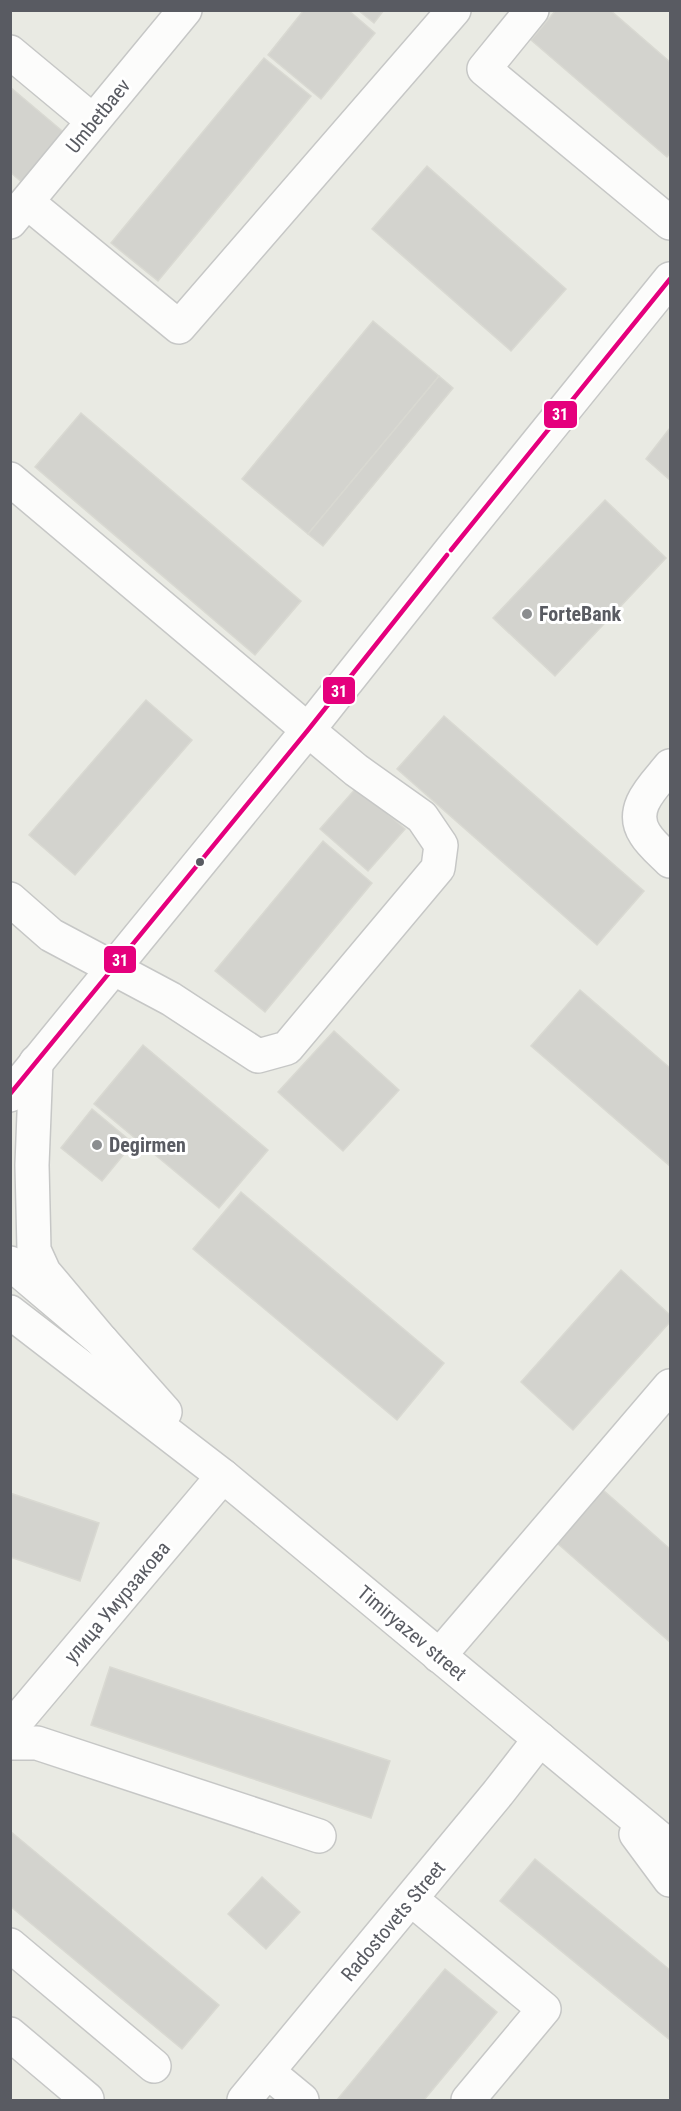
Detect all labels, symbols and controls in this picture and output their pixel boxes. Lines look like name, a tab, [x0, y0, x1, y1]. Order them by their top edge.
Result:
street label: Umbetbaev	[61, 74, 136, 158]
line badge: 31	[543, 400, 578, 429]
text: 31	[552, 405, 568, 424]
place label: ForteBank	[539, 602, 622, 626]
marker: ForteBank	[520, 607, 534, 621]
line badge: 31	[322, 676, 356, 705]
text: 31	[331, 682, 347, 701]
unlabelled marker	[194, 856, 206, 868]
line badge: 31	[103, 945, 137, 974]
text: 31	[112, 951, 128, 970]
place label: Degirmen	[109, 1133, 186, 1157]
marker: Degirmen	[90, 1138, 104, 1152]
street label: улица Умурзакова	[59, 1536, 175, 1668]
street label: Timiryazev street	[352, 1580, 472, 1686]
street label: Radostovets Street	[336, 1856, 450, 1986]

